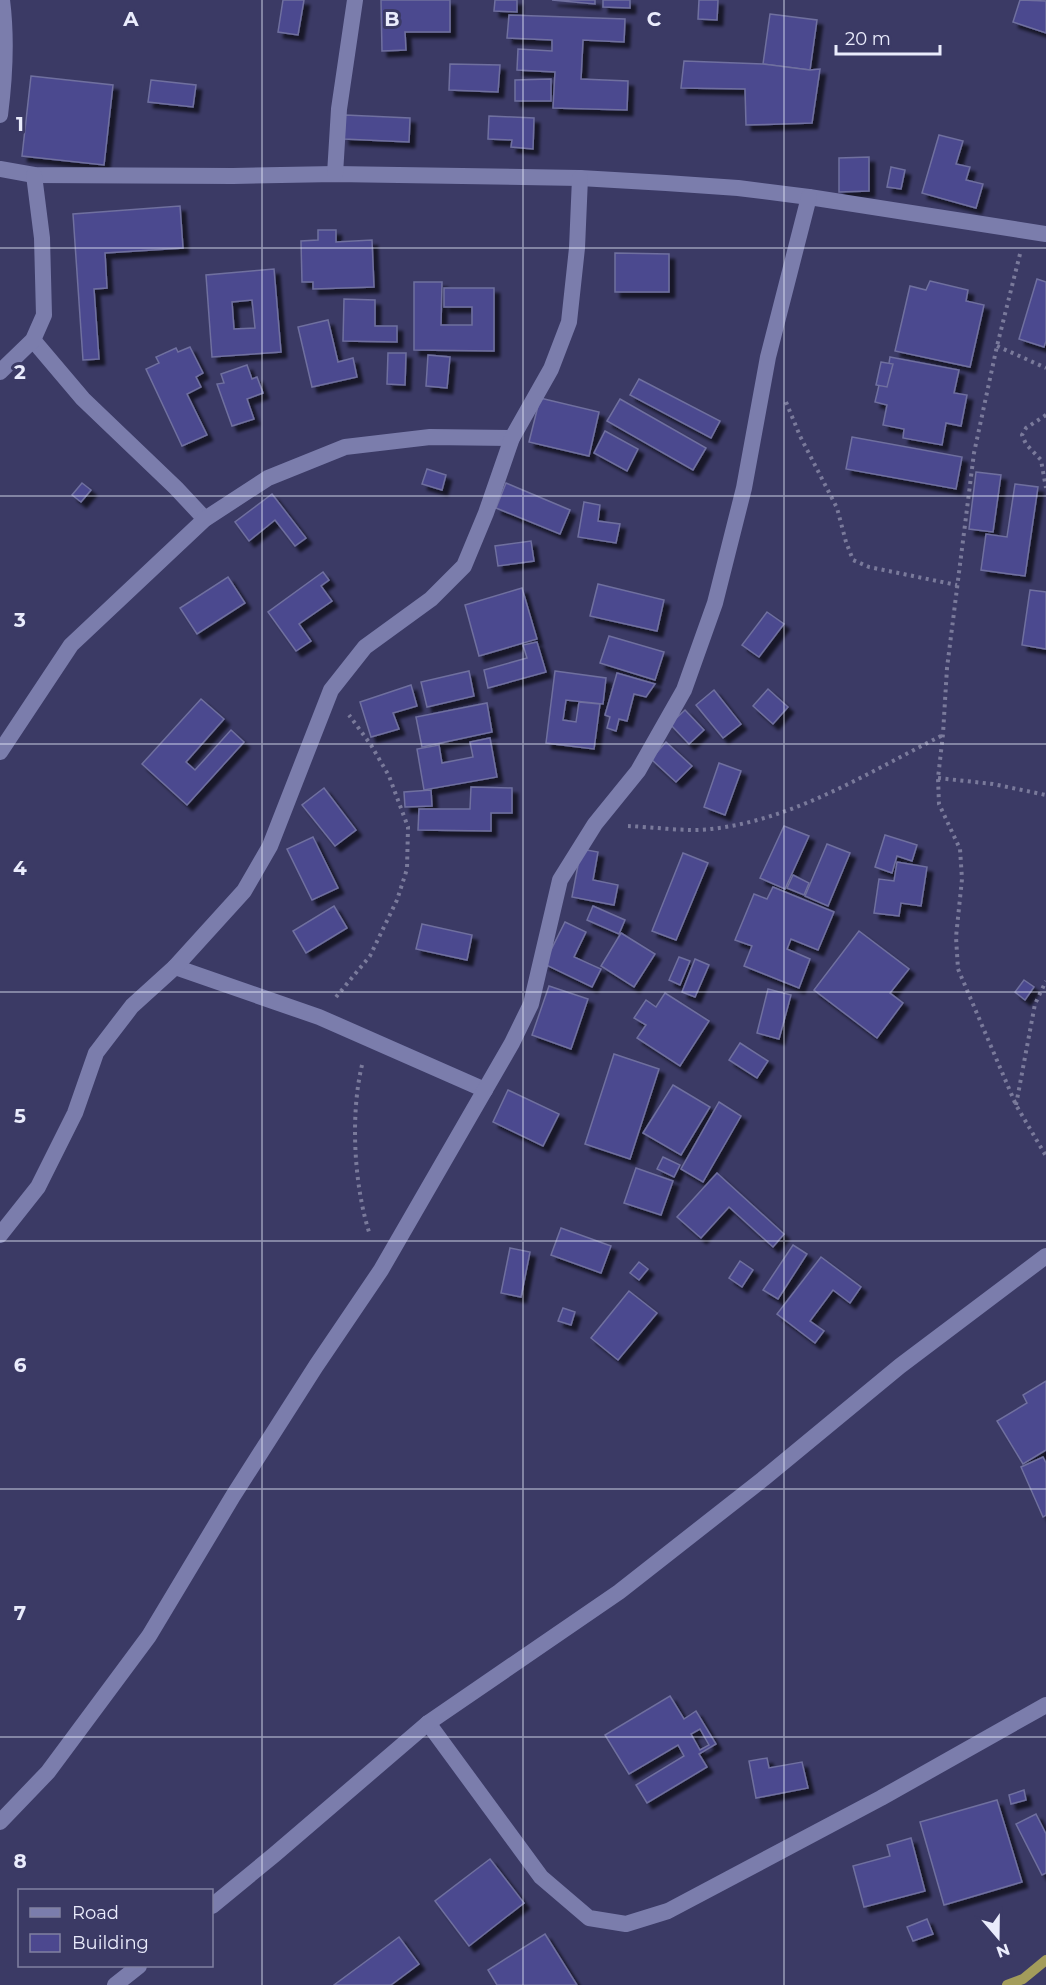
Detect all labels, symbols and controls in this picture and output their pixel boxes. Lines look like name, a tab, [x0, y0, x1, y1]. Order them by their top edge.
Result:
text: A	[122, 7, 139, 31]
text: B	[384, 7, 400, 31]
text: C	[647, 7, 662, 31]
scale bar	[836, 18, 940, 56]
text: 20 m	[845, 28, 891, 50]
text: 1	[16, 112, 24, 136]
text: 2	[14, 360, 26, 384]
text: 3	[13, 608, 26, 632]
text: 4	[13, 856, 27, 880]
text: 5	[14, 1104, 26, 1128]
text: 6	[14, 1353, 27, 1377]
text: 7	[14, 1601, 26, 1625]
text: 8	[13, 1849, 27, 1873]
legend	[18, 1889, 213, 1967]
text: Road	[72, 1902, 119, 1924]
north arrow	[968, 1907, 1028, 1967]
text: Building	[72, 1932, 149, 1954]
text: N	[994, 1939, 1012, 1962]

